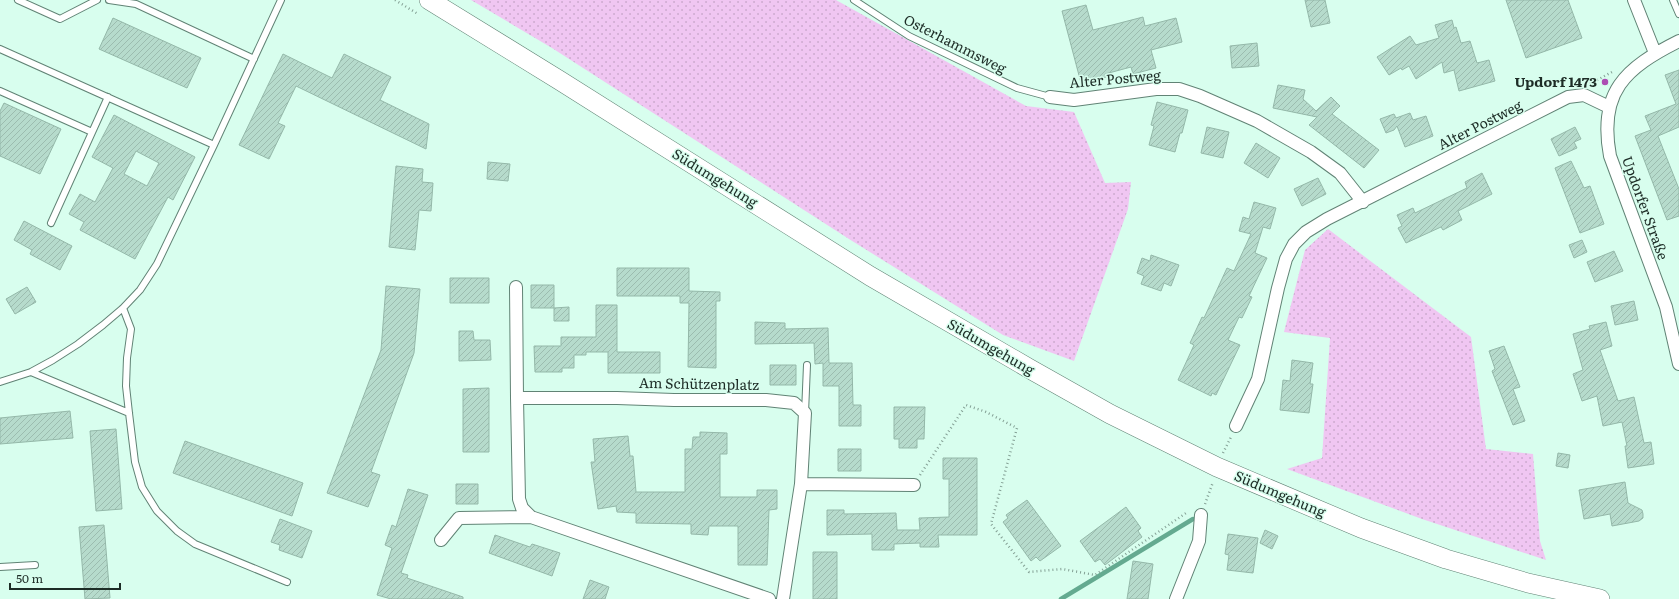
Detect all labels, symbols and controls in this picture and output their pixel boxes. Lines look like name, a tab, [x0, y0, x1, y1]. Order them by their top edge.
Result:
street label: Osterhammsweg	[901, 9, 1010, 78]
street label: Alter Postweg	[1068, 64, 1162, 92]
place label: Updorf 1473	[1514, 71, 1597, 91]
marker: Updorf 1473	[1600, 77, 1610, 87]
street label: Alter Postweg	[1434, 94, 1525, 154]
street label: Südumgehung	[669, 143, 762, 212]
street label: Updorfer Straße	[1618, 153, 1674, 262]
street label: Südumgehung	[944, 313, 1039, 379]
street label: Am Schützenplatz	[639, 372, 760, 394]
street label: Südumgehung	[1232, 465, 1329, 521]
scale bar	[10, 565, 120, 591]
text: 50 m	[16, 569, 43, 587]

